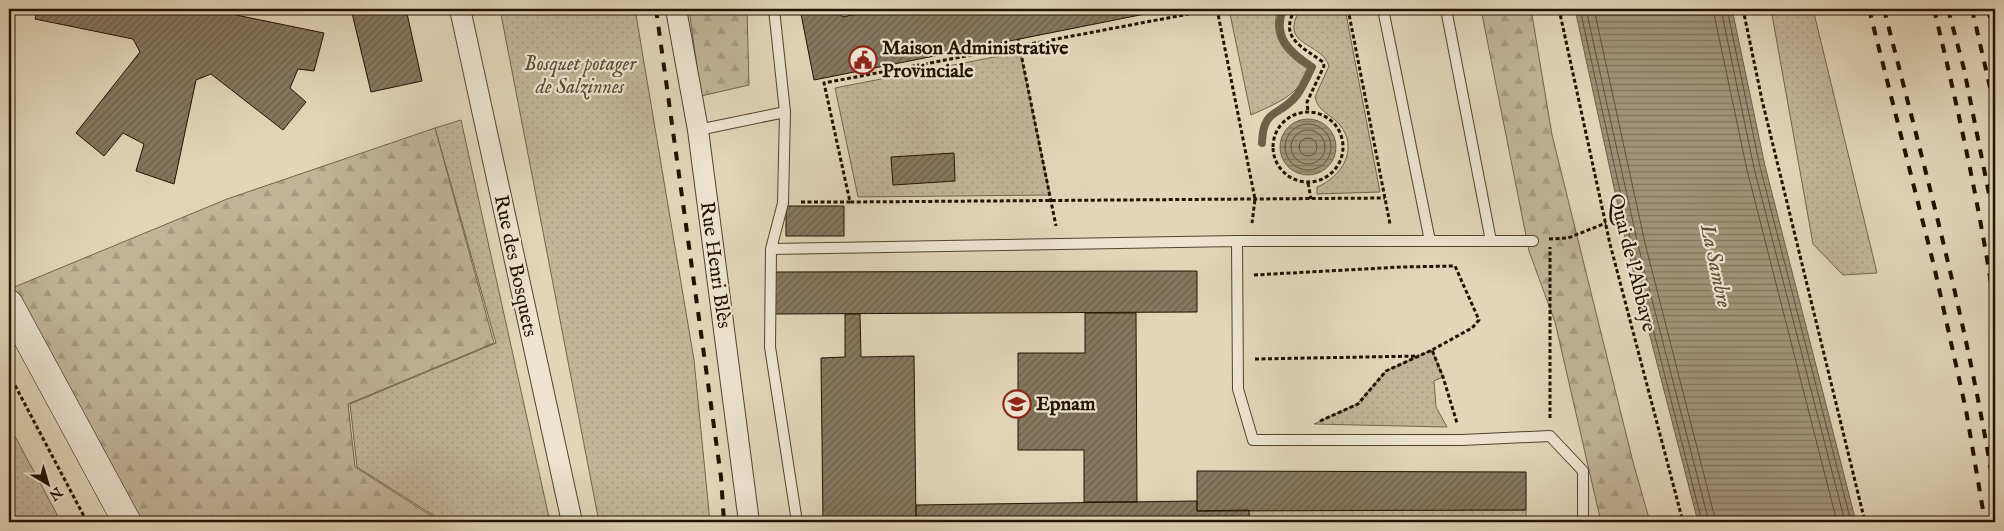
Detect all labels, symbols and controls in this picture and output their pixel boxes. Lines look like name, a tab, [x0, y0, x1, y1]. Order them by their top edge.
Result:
place label: Maison Administrative Provinciale	[882, 36, 1069, 84]
public building icon: Maison Administrative Provinciale	[848, 45, 878, 75]
park label: Bosquet potager de Salzinnes	[524, 52, 637, 100]
street label: Quai de l'Abbaye	[1603, 191, 1661, 335]
street label: Rue des Bosquets	[488, 193, 542, 339]
street label: Rue Henri Blès	[694, 200, 736, 330]
water label: La Sambre	[1693, 221, 1737, 310]
school or university icon: Epnam	[1002, 389, 1032, 419]
place label: Epnam	[1036, 392, 1096, 417]
north arrow	[22, 458, 72, 508]
text: N	[45, 482, 66, 504]

